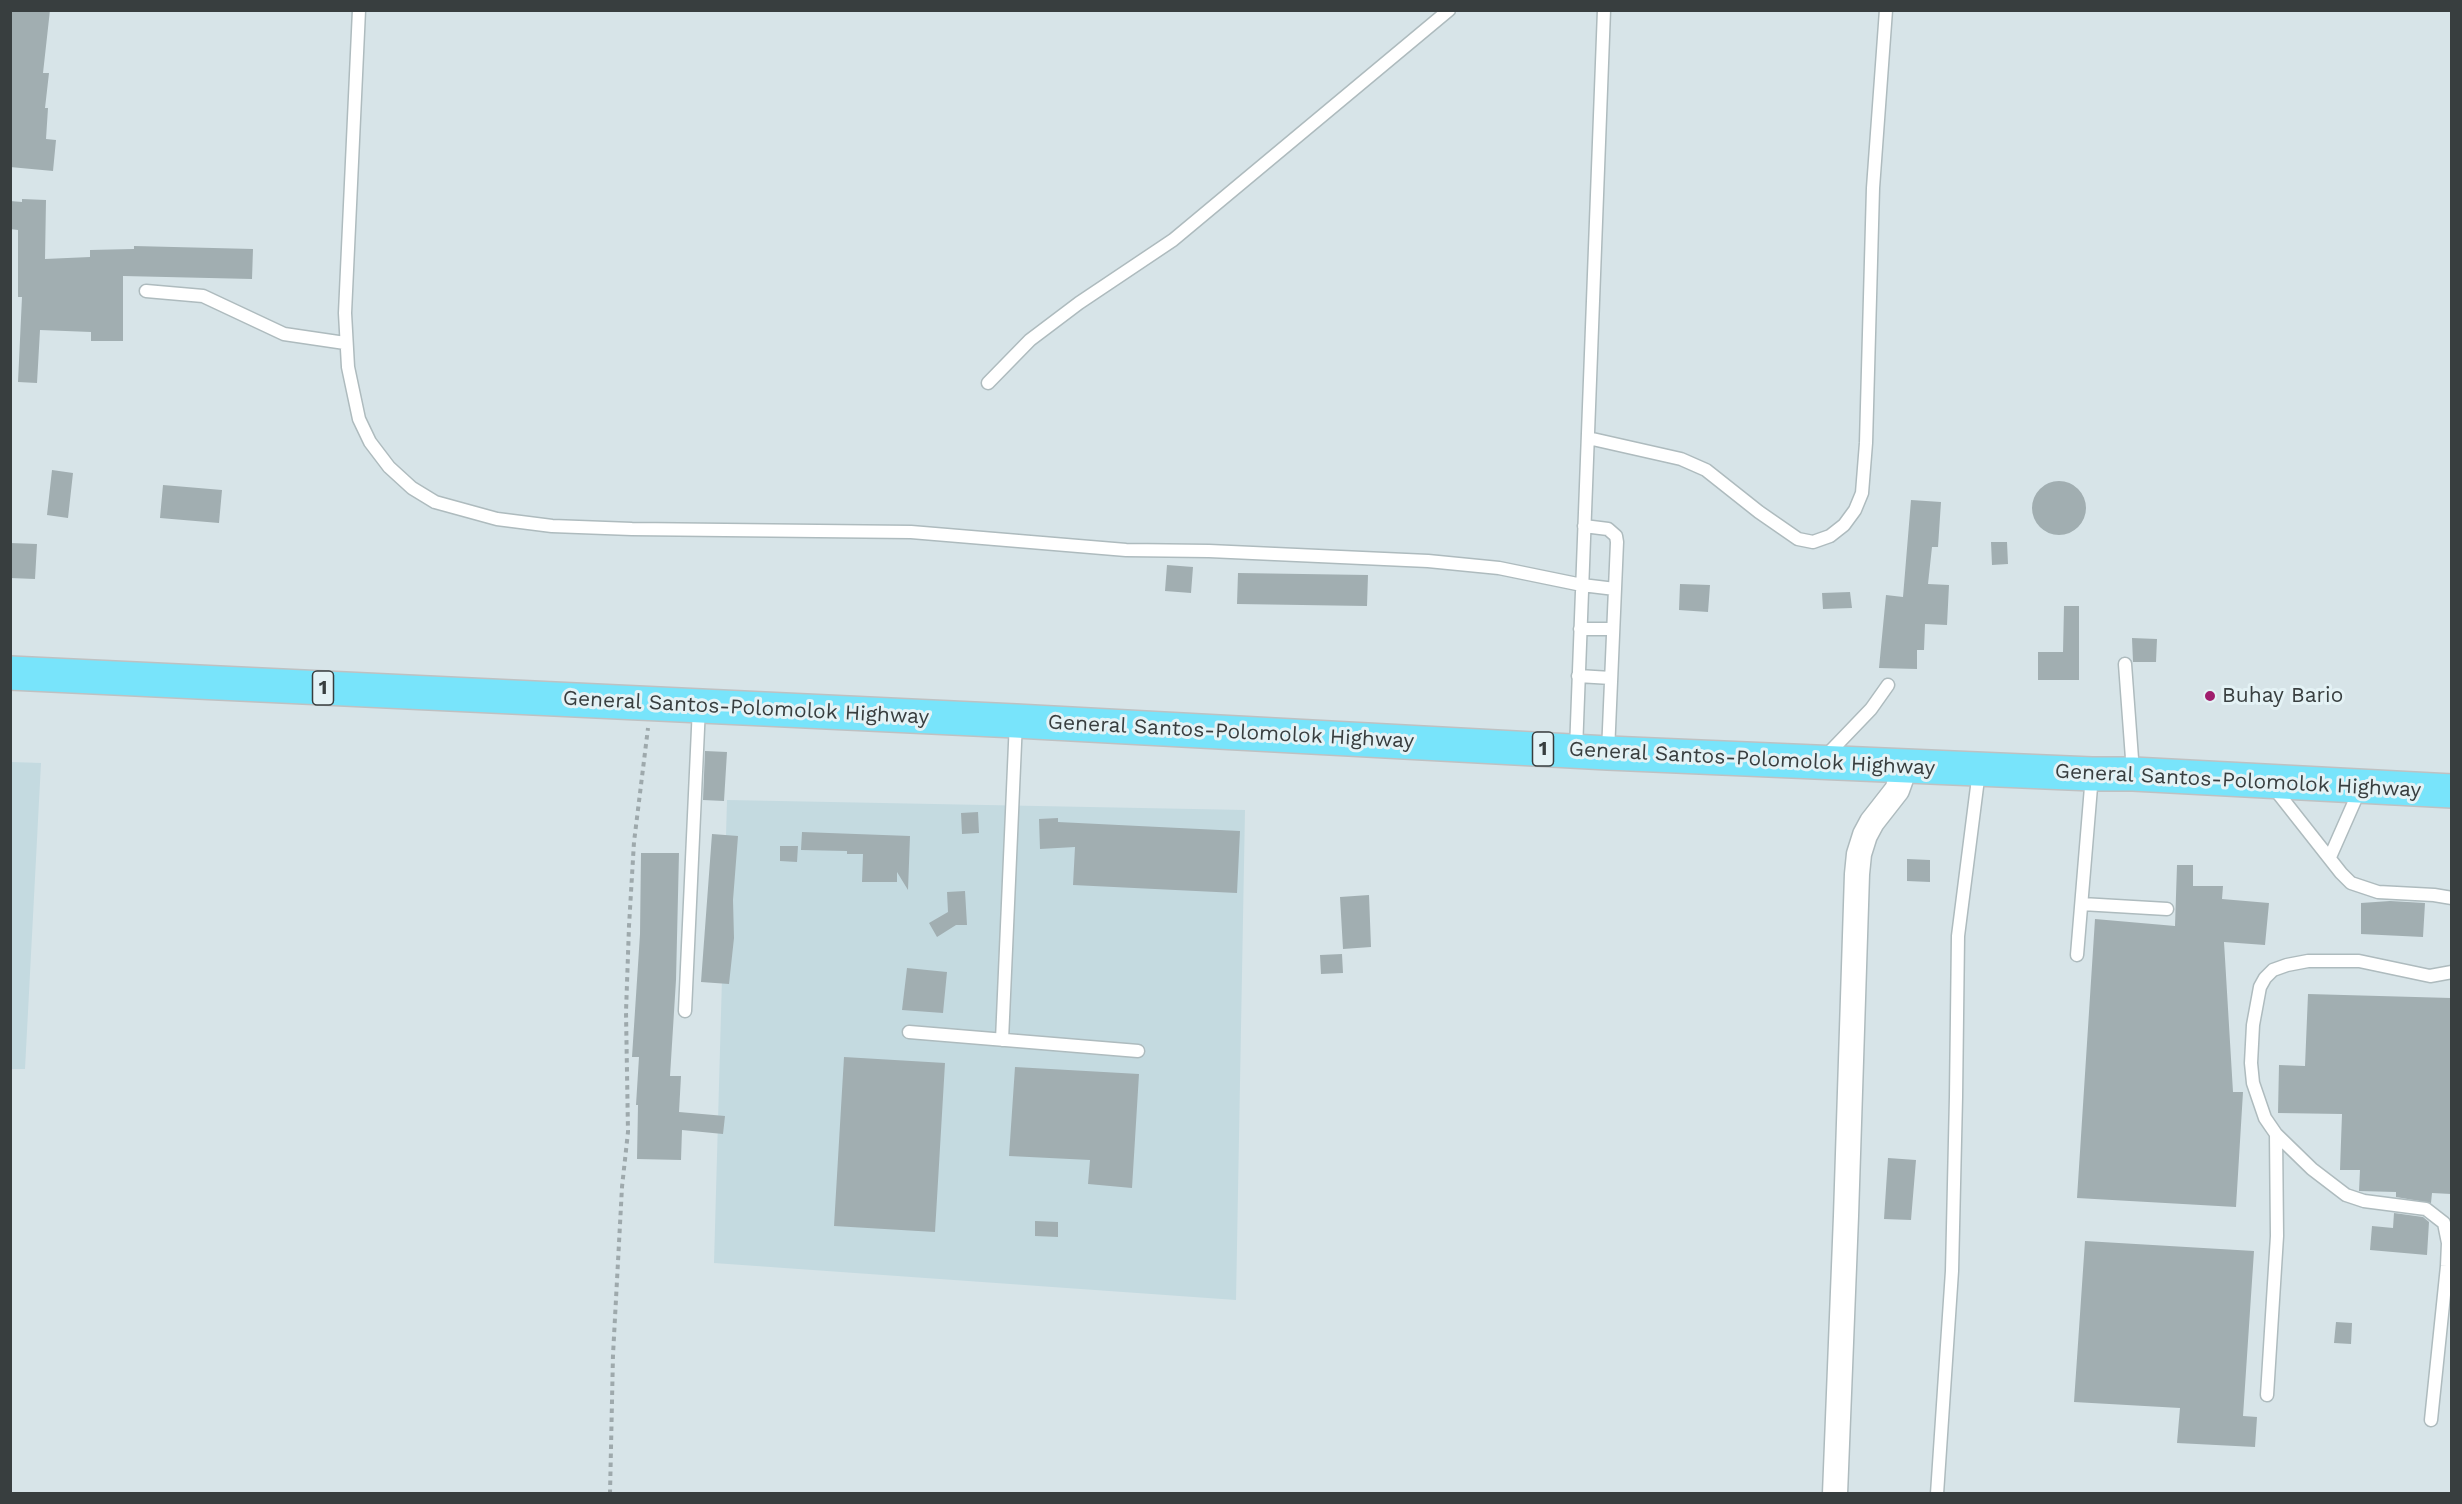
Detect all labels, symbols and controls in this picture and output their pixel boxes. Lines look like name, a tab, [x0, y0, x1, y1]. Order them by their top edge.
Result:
road number: 1	[312, 671, 334, 705]
place label: Buhay Bario	[2222, 683, 2343, 709]
street label: General Santos-Polomolok Highway	[562, 686, 930, 730]
marker: Buhay Bario	[2203, 689, 2217, 703]
street label: General Santos-Polomolok Highway	[1047, 710, 1415, 754]
road number: 1	[1532, 732, 1554, 766]
street label: General Santos-Polomolok Highway	[1568, 737, 1936, 781]
street label: General Santos-Polomolok Highway	[2054, 759, 2422, 803]

